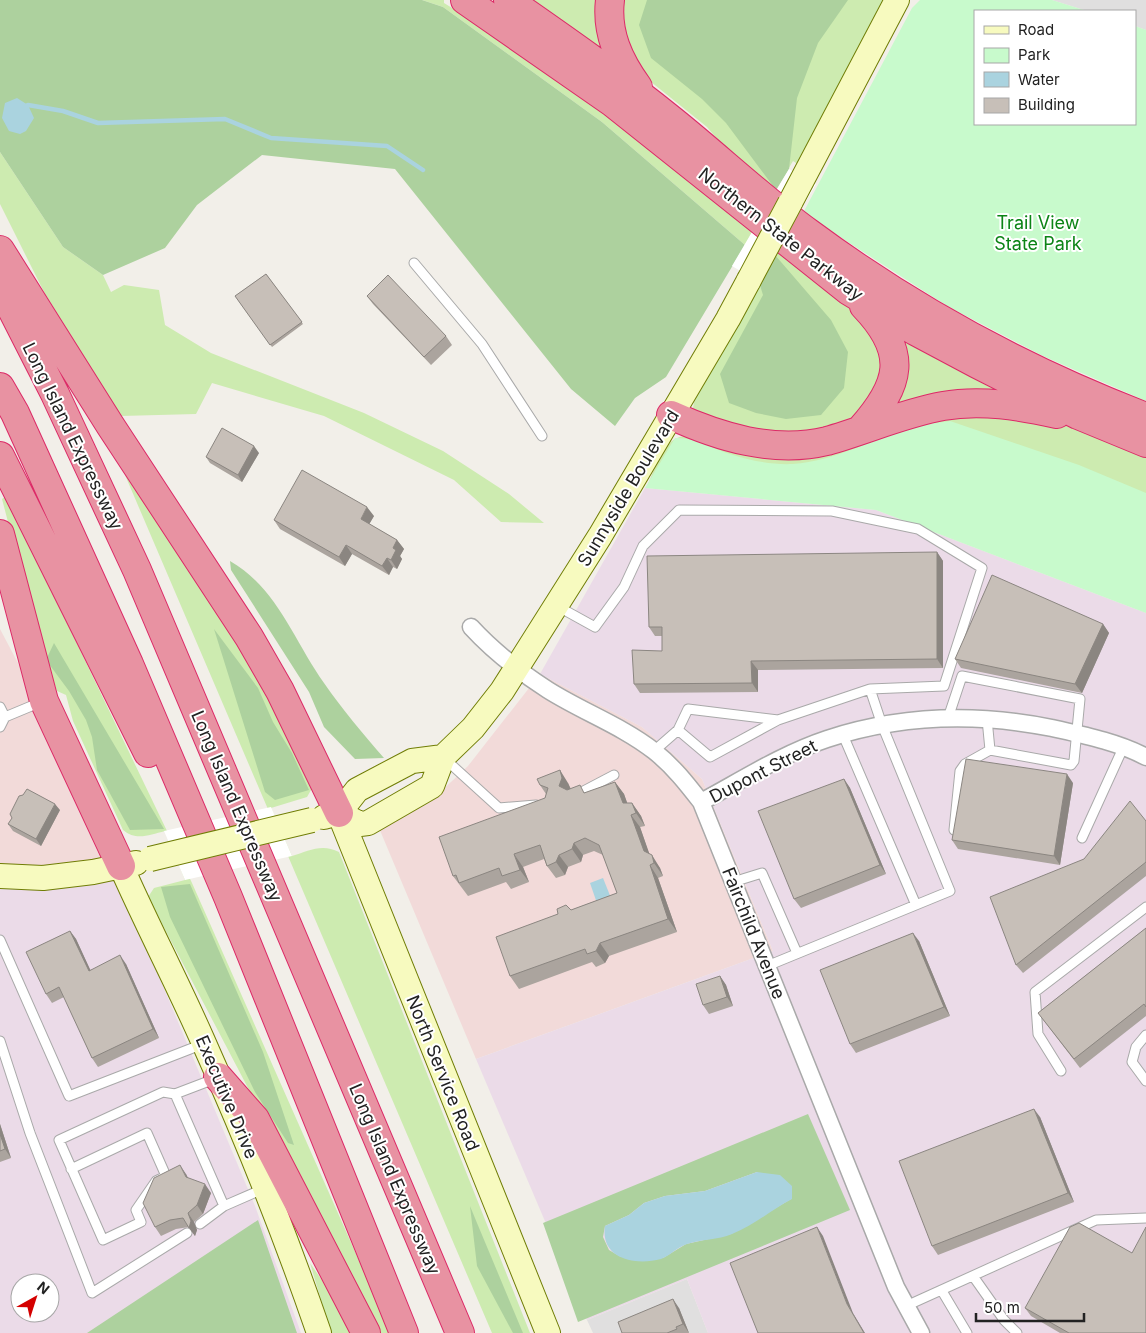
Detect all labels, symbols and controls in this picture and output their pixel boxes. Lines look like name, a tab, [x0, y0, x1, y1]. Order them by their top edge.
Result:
legend	[974, 10, 1136, 125]
text: Road	[1018, 20, 1054, 39]
text: Park	[1018, 45, 1051, 64]
text: Water	[1018, 70, 1060, 89]
text: Building	[1018, 95, 1075, 114]
street label: Northern State Parkway	[694, 163, 868, 305]
park label: Trail View State Park	[994, 212, 1082, 254]
street label: Long Island Expressway	[19, 339, 127, 533]
street label: Sunnyside Boulevard	[573, 406, 683, 570]
street label: Long Island Expressway	[187, 707, 287, 905]
street label: Dupont Street	[706, 735, 820, 807]
street label: Fairchild Avenue	[718, 864, 790, 1002]
street label: North Service Road	[402, 992, 484, 1154]
street label: Executive Drive	[192, 1032, 262, 1162]
street label: Long Island Expressway	[345, 1080, 445, 1278]
north arrow	[10, 1273, 60, 1323]
text: N	[34, 1278, 53, 1297]
scale bar	[976, 1290, 1084, 1322]
text: 50 m	[984, 1298, 1020, 1317]

